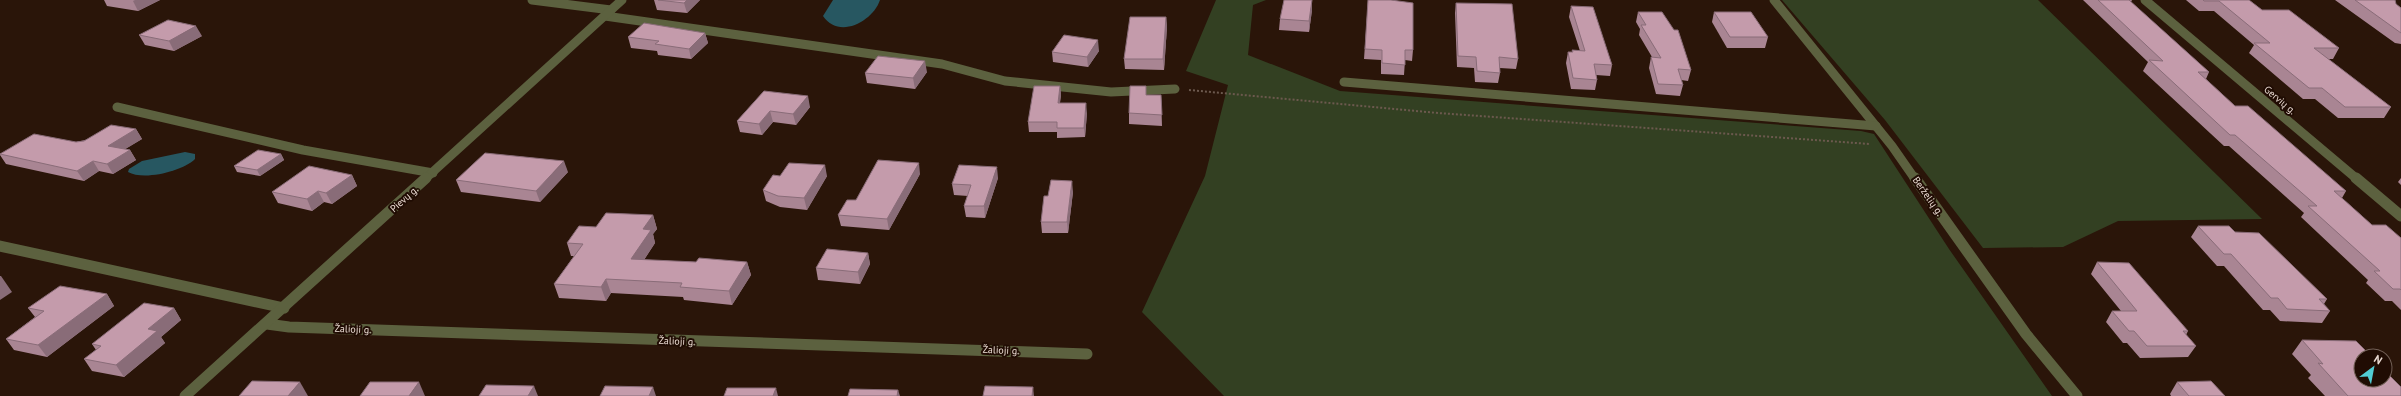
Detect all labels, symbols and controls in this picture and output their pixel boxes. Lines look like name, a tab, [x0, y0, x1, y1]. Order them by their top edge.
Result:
street label: Gervių g.	[2261, 83, 2299, 117]
street label: Berželių g.	[1910, 174, 1946, 218]
street label: Pievų g.	[387, 183, 421, 215]
street label: Žalioji g.	[334, 322, 372, 336]
street label: Žalioji g.	[658, 334, 696, 348]
street label: Žalioji g.	[982, 343, 1020, 357]
north arrow	[2353, 348, 2393, 388]
text: N	[2372, 352, 2385, 367]

